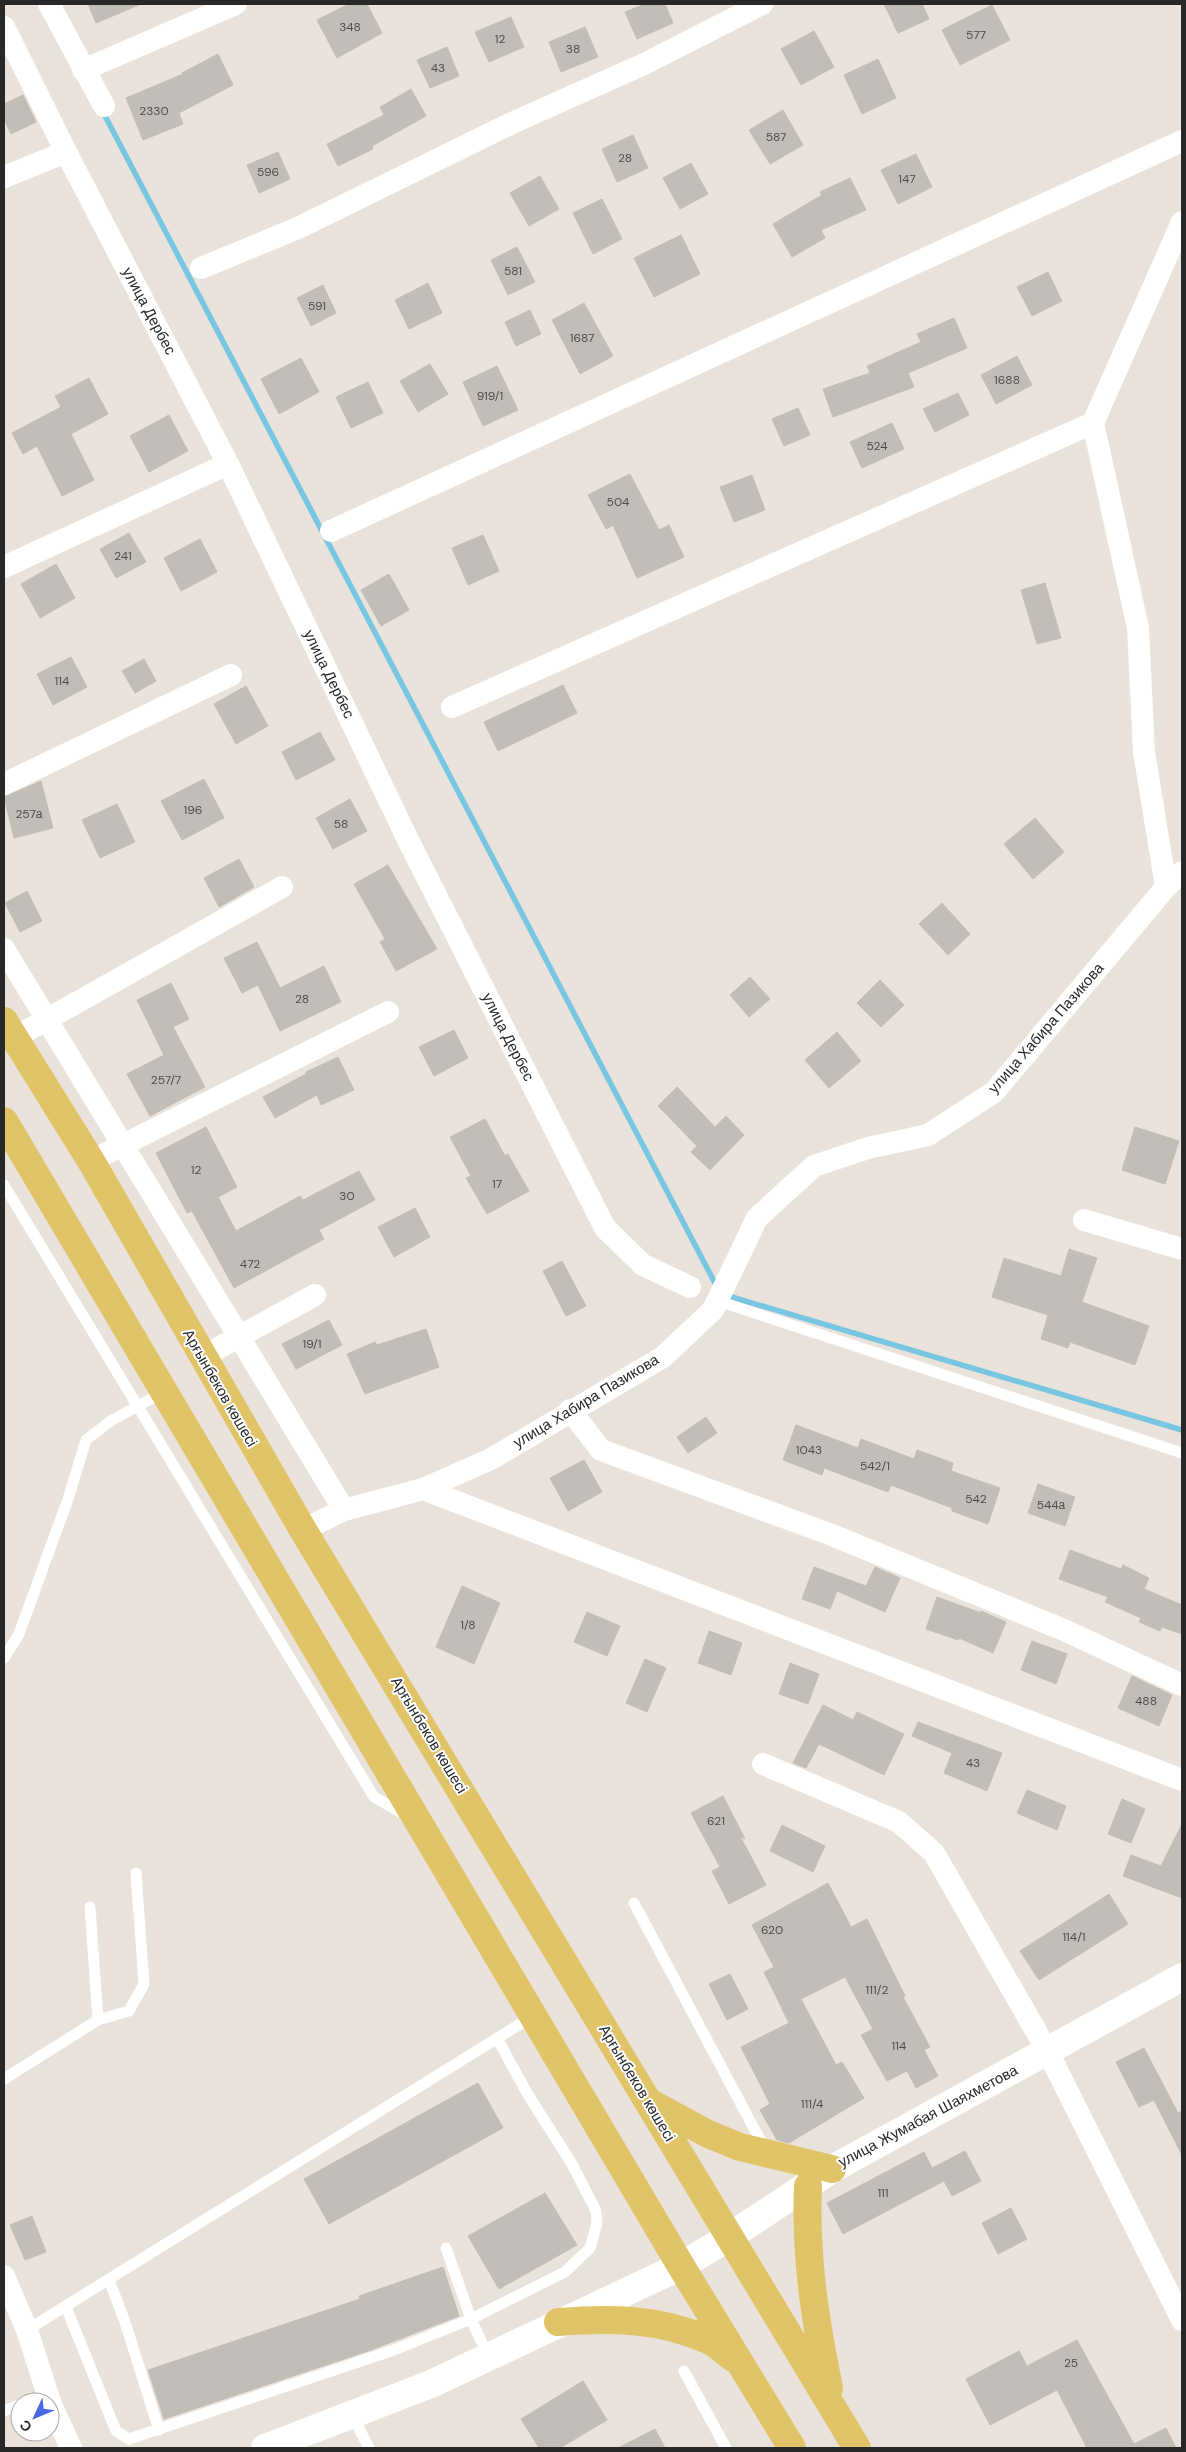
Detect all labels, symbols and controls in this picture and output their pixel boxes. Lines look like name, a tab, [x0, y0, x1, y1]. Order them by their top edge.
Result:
house number: 348	[339, 19, 361, 35]
house number: 577	[966, 27, 986, 43]
house number: 12	[495, 31, 505, 47]
house number: 38	[566, 41, 580, 57]
house number: 43	[431, 60, 445, 76]
house number: 2330	[139, 103, 169, 119]
house number: 587	[766, 129, 786, 145]
house number: 28	[618, 150, 632, 166]
house number: 596	[257, 164, 279, 180]
house number: 147	[898, 171, 916, 187]
house number: 581	[504, 263, 522, 279]
street label: улица Дербес	[118, 264, 181, 359]
house number: 591	[308, 298, 326, 314]
house number: 1687	[570, 330, 594, 346]
house number: 1688	[994, 372, 1020, 388]
house number: 919/1	[477, 388, 503, 404]
house number: 524	[866, 438, 888, 454]
house number: 504	[607, 494, 629, 510]
house number: 241	[114, 548, 132, 564]
street label: улица Дербес	[299, 626, 359, 722]
house number: 114	[55, 673, 69, 689]
house number: 196	[184, 802, 202, 818]
house number: 257а	[15, 806, 43, 822]
house number: 58	[334, 816, 348, 832]
street label: улица Хабира Пазикова	[984, 958, 1109, 1097]
street label: улица Дербес	[477, 990, 539, 1085]
house number: 28	[295, 991, 309, 1007]
house number: 257/7	[151, 1072, 181, 1088]
house number: 12	[191, 1162, 201, 1178]
house number: 17	[492, 1176, 502, 1192]
house number: 30	[339, 1188, 355, 1204]
house number: 472	[240, 1256, 260, 1272]
street label: Арғынбеков көшесі	[178, 1325, 262, 1451]
house number: 19/1	[302, 1336, 322, 1352]
street label: улица Хабира Пазикова	[509, 1349, 663, 1452]
house number: 1043	[796, 1442, 822, 1458]
house number: 542/1	[860, 1458, 890, 1474]
house number: 542	[965, 1491, 987, 1507]
house number: 544а	[1037, 1497, 1066, 1513]
house number: 1/8	[460, 1617, 476, 1633]
street label: Арғынбеков көшесі	[386, 1673, 472, 1797]
house number: 488	[1135, 1693, 1157, 1709]
house number: 43	[966, 1755, 980, 1771]
house number: 621	[707, 1813, 725, 1829]
house number: 620	[761, 1922, 783, 1938]
house number: 114/1	[1062, 1929, 1086, 1945]
house number: 111/2	[866, 1982, 889, 1998]
street label: Арғынбеков көшесі	[594, 2021, 680, 2145]
house number: 114	[892, 2038, 906, 2054]
street label: улица Жумабая Шаяхметова	[835, 2060, 1022, 2172]
house number: 111/4	[801, 2096, 823, 2112]
house number: 111	[877, 2185, 889, 2201]
house number: 25	[1064, 2355, 1078, 2371]
north arrow	[10, 2392, 60, 2442]
text: С	[16, 2416, 36, 2436]

